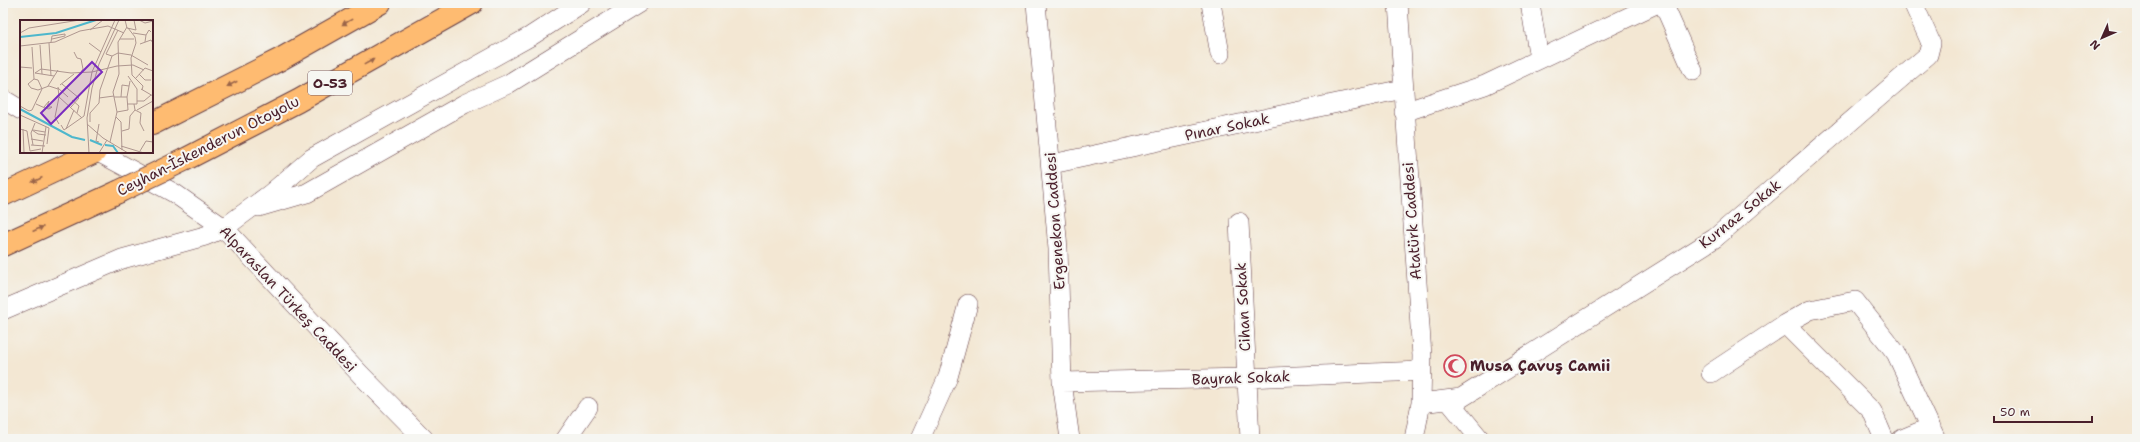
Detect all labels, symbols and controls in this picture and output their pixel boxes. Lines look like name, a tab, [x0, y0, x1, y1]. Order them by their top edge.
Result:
north arrow	[2082, 18, 2122, 58]
one-way arrow	[341, 19, 352, 26]
inset map	[20, 20, 153, 153]
text: N	[2087, 36, 2104, 53]
one-way arrow	[363, 58, 375, 65]
road number: O-53	[308, 71, 352, 95]
one-way arrow	[226, 81, 238, 87]
street label: Ceyhan-İskenderun Otoyolu	[113, 91, 303, 201]
street label: Pınar Sokak	[1183, 108, 1271, 146]
street label: Ergenekon Caddesi	[1040, 151, 1070, 291]
street label: Atatürk Caddesi	[1398, 162, 1426, 280]
street label: Kurnaz Sokak	[1695, 175, 1785, 253]
one-way arrow	[31, 176, 43, 183]
street label: Alparaslan Türkeş Caddesi	[215, 222, 361, 376]
one-way arrow	[33, 226, 44, 232]
street label: Cihan Sokak	[1231, 262, 1255, 352]
mosque icon: Musa Çavuş Camii	[1442, 353, 1468, 379]
place label: Musa Çavuş Camii	[1470, 356, 1610, 376]
street label: Bayrak Sokak	[1191, 366, 1291, 390]
scale bar	[1994, 398, 2092, 424]
text: 50 m	[2000, 404, 2030, 420]

